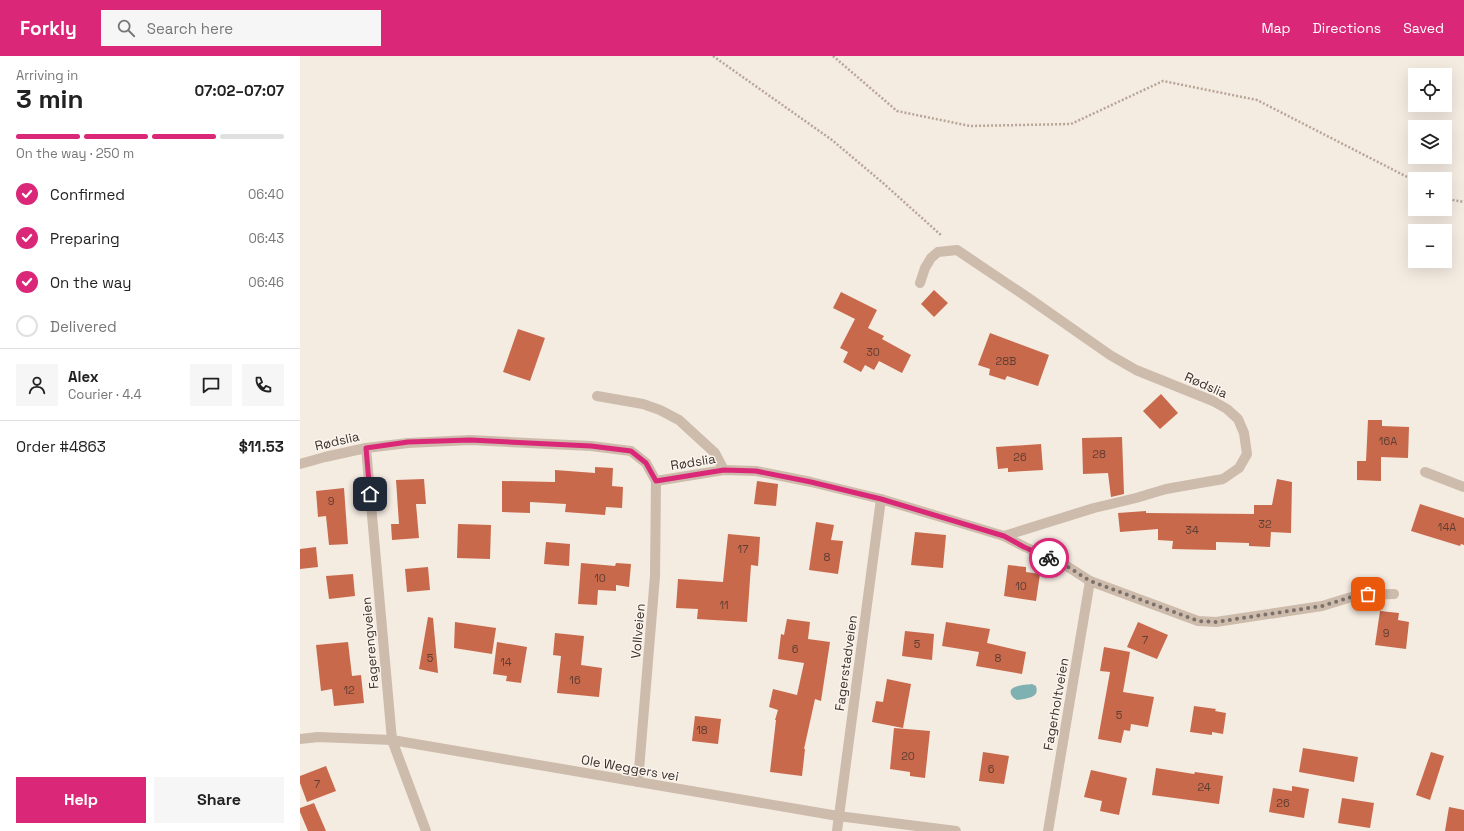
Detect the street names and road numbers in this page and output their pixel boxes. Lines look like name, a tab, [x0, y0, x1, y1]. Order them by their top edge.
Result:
street label: Rødslia	[1182, 368, 1231, 402]
street label: Rødslia	[313, 428, 361, 454]
street label: Rødslia	[669, 450, 717, 474]
street label: Fagerengveien	[358, 596, 382, 690]
street label: Vollveien	[627, 603, 649, 659]
street label: Fagerstadveien	[831, 614, 861, 712]
street label: Fagerholtveien	[1040, 656, 1072, 752]
street label: Ole Weggers vei	[580, 751, 680, 785]

